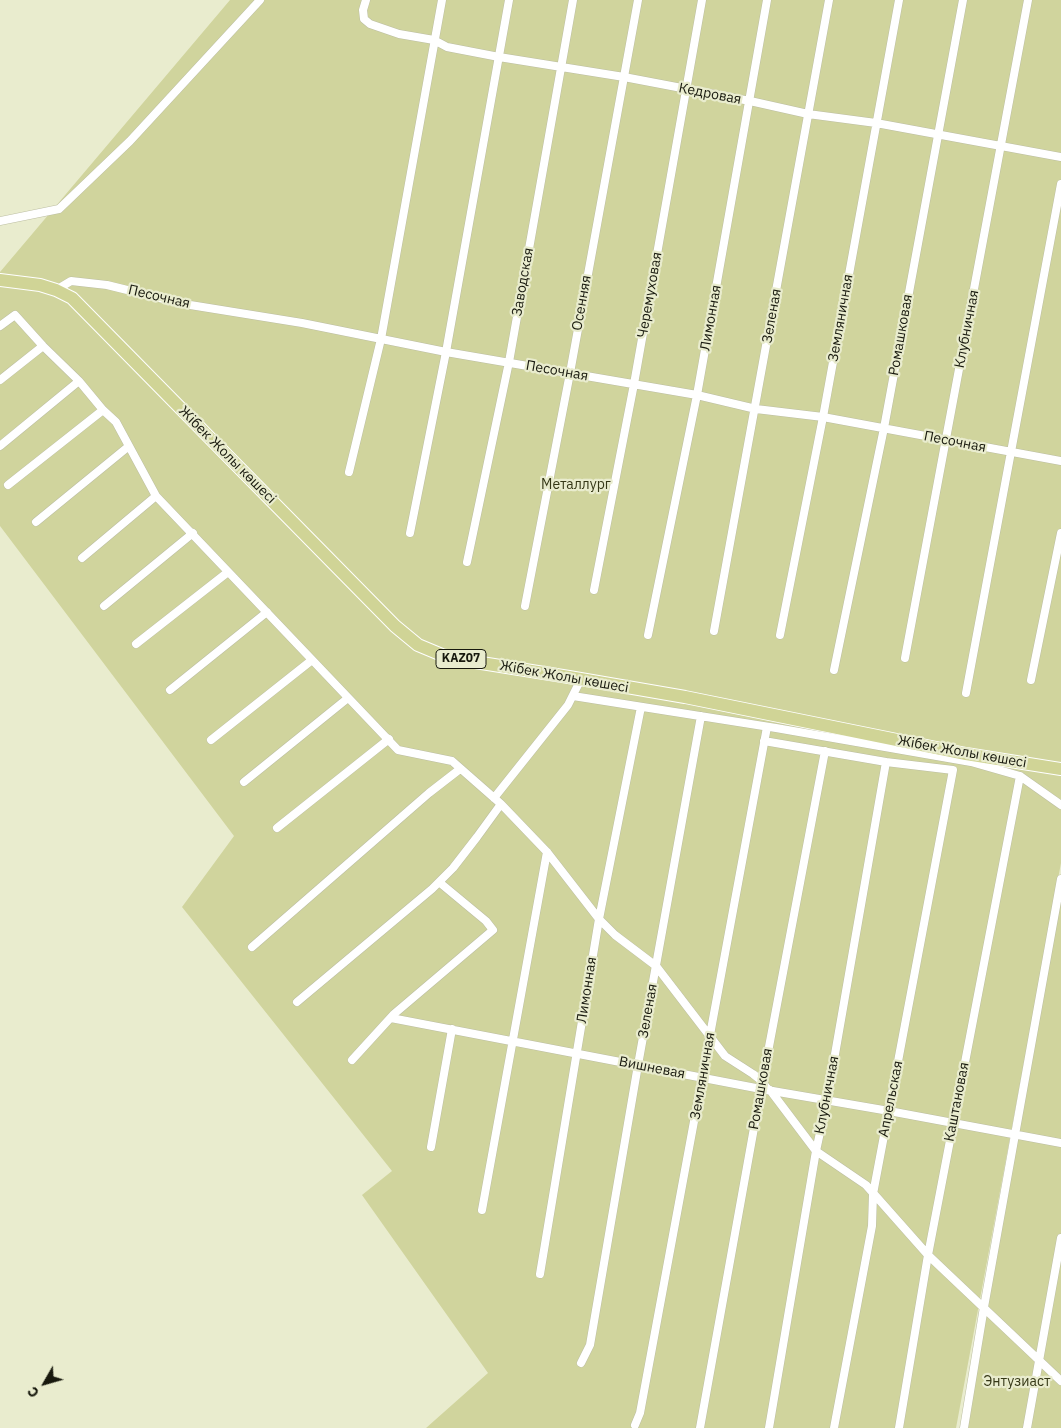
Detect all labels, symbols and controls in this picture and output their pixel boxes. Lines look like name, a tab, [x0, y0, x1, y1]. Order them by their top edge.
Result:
street label: Кедровая	[677, 80, 743, 108]
street label: Заводская	[509, 246, 537, 318]
street label: Черемуховая	[634, 251, 666, 339]
street label: Земляничная	[825, 273, 857, 363]
street label: Осенняя	[569, 274, 595, 332]
street label: Песочная	[126, 282, 192, 312]
street label: Лимонная	[697, 284, 725, 352]
street label: Зеленая	[759, 288, 785, 344]
street label: Клубничная	[951, 288, 983, 370]
street label: Ромашковая	[886, 293, 916, 377]
street label: Песочная	[525, 357, 589, 385]
street label: Жібек Жолы көшесі	[175, 403, 279, 507]
street label: Песочная	[923, 428, 987, 456]
park label: Металлург	[541, 477, 611, 493]
road number: KAZ07	[436, 650, 486, 669]
street label: Жібек Жолы көшесі	[498, 657, 630, 697]
street label: Жібек Жолы көшесі	[896, 732, 1028, 772]
street label: Лимонная	[573, 956, 601, 1024]
street label: Зеленая	[635, 983, 661, 1039]
street label: Земляничная	[687, 1031, 719, 1121]
street label: Ромашковая	[746, 1047, 776, 1131]
street label: Вишневая	[617, 1053, 687, 1083]
street label: Клубничная	[811, 1054, 843, 1136]
street label: Апрельская	[875, 1059, 907, 1139]
street label: Каштановая	[941, 1061, 973, 1143]
north arrow	[20, 1358, 70, 1408]
park label: Энтузиаст	[983, 1374, 1051, 1390]
text: С	[23, 1383, 43, 1401]

